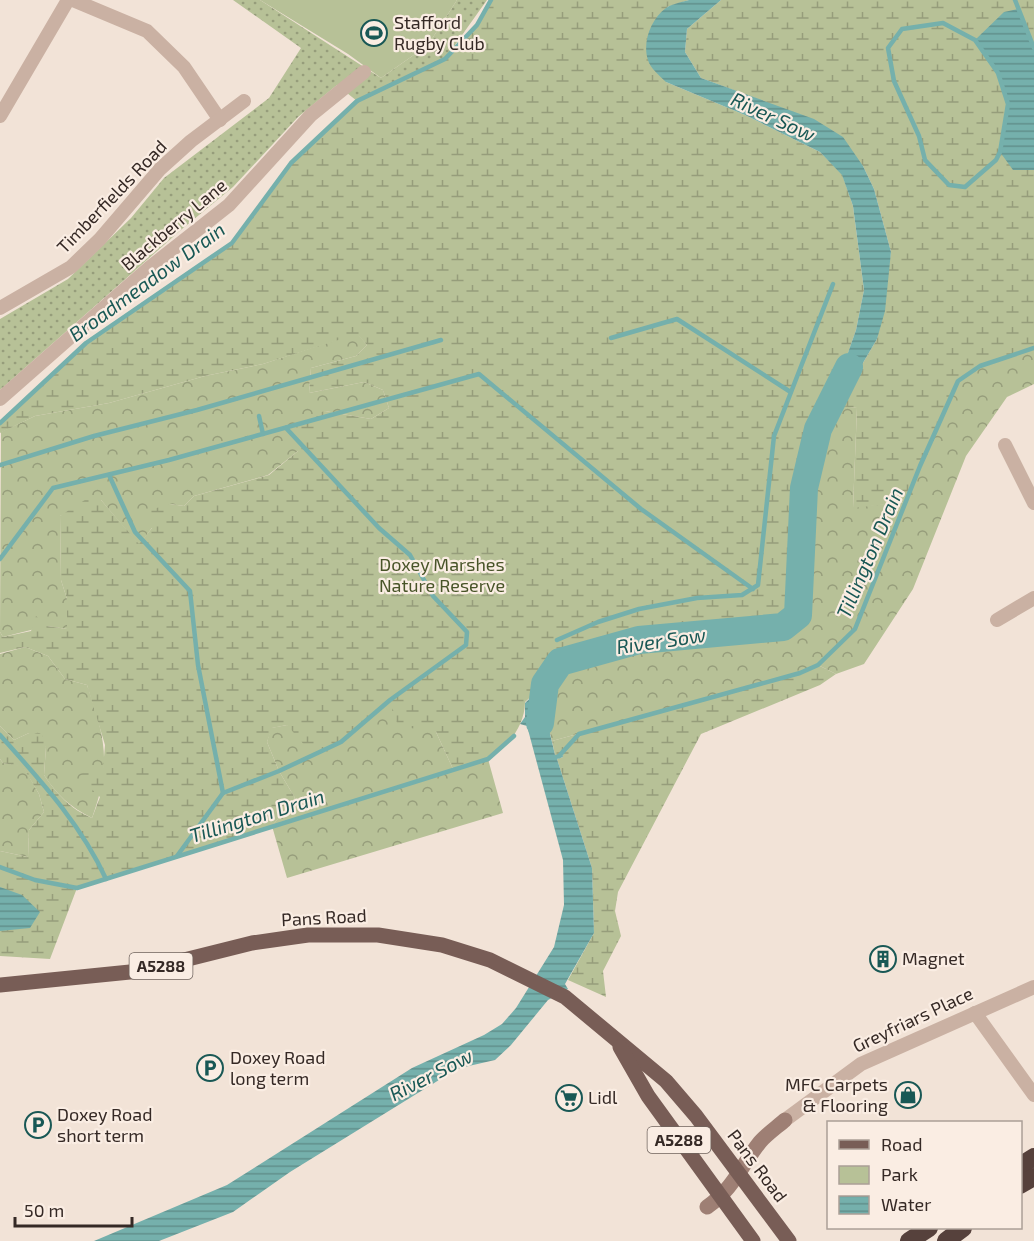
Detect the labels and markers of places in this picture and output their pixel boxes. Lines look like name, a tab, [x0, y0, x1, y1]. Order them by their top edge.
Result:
place label: Stafford Rugby Club	[394, 11, 485, 54]
sports icon: Stafford Rugby Club	[359, 18, 389, 48]
building icon: Magnet	[868, 944, 898, 974]
place label: Magnet	[902, 947, 965, 969]
place label: Doxey Road long term	[230, 1046, 326, 1089]
parking icon: Doxey Road long term	[195, 1053, 225, 1083]
place label: MFC Carpets & Flooring	[785, 1073, 888, 1116]
shop icon: MFC Carpets & Flooring	[893, 1080, 923, 1110]
supermarket icon: Lidl	[554, 1083, 584, 1113]
place label: Lidl	[588, 1086, 618, 1108]
place label: Doxey Road short term	[57, 1103, 153, 1146]
parking icon: Doxey Road short term	[23, 1110, 53, 1140]

